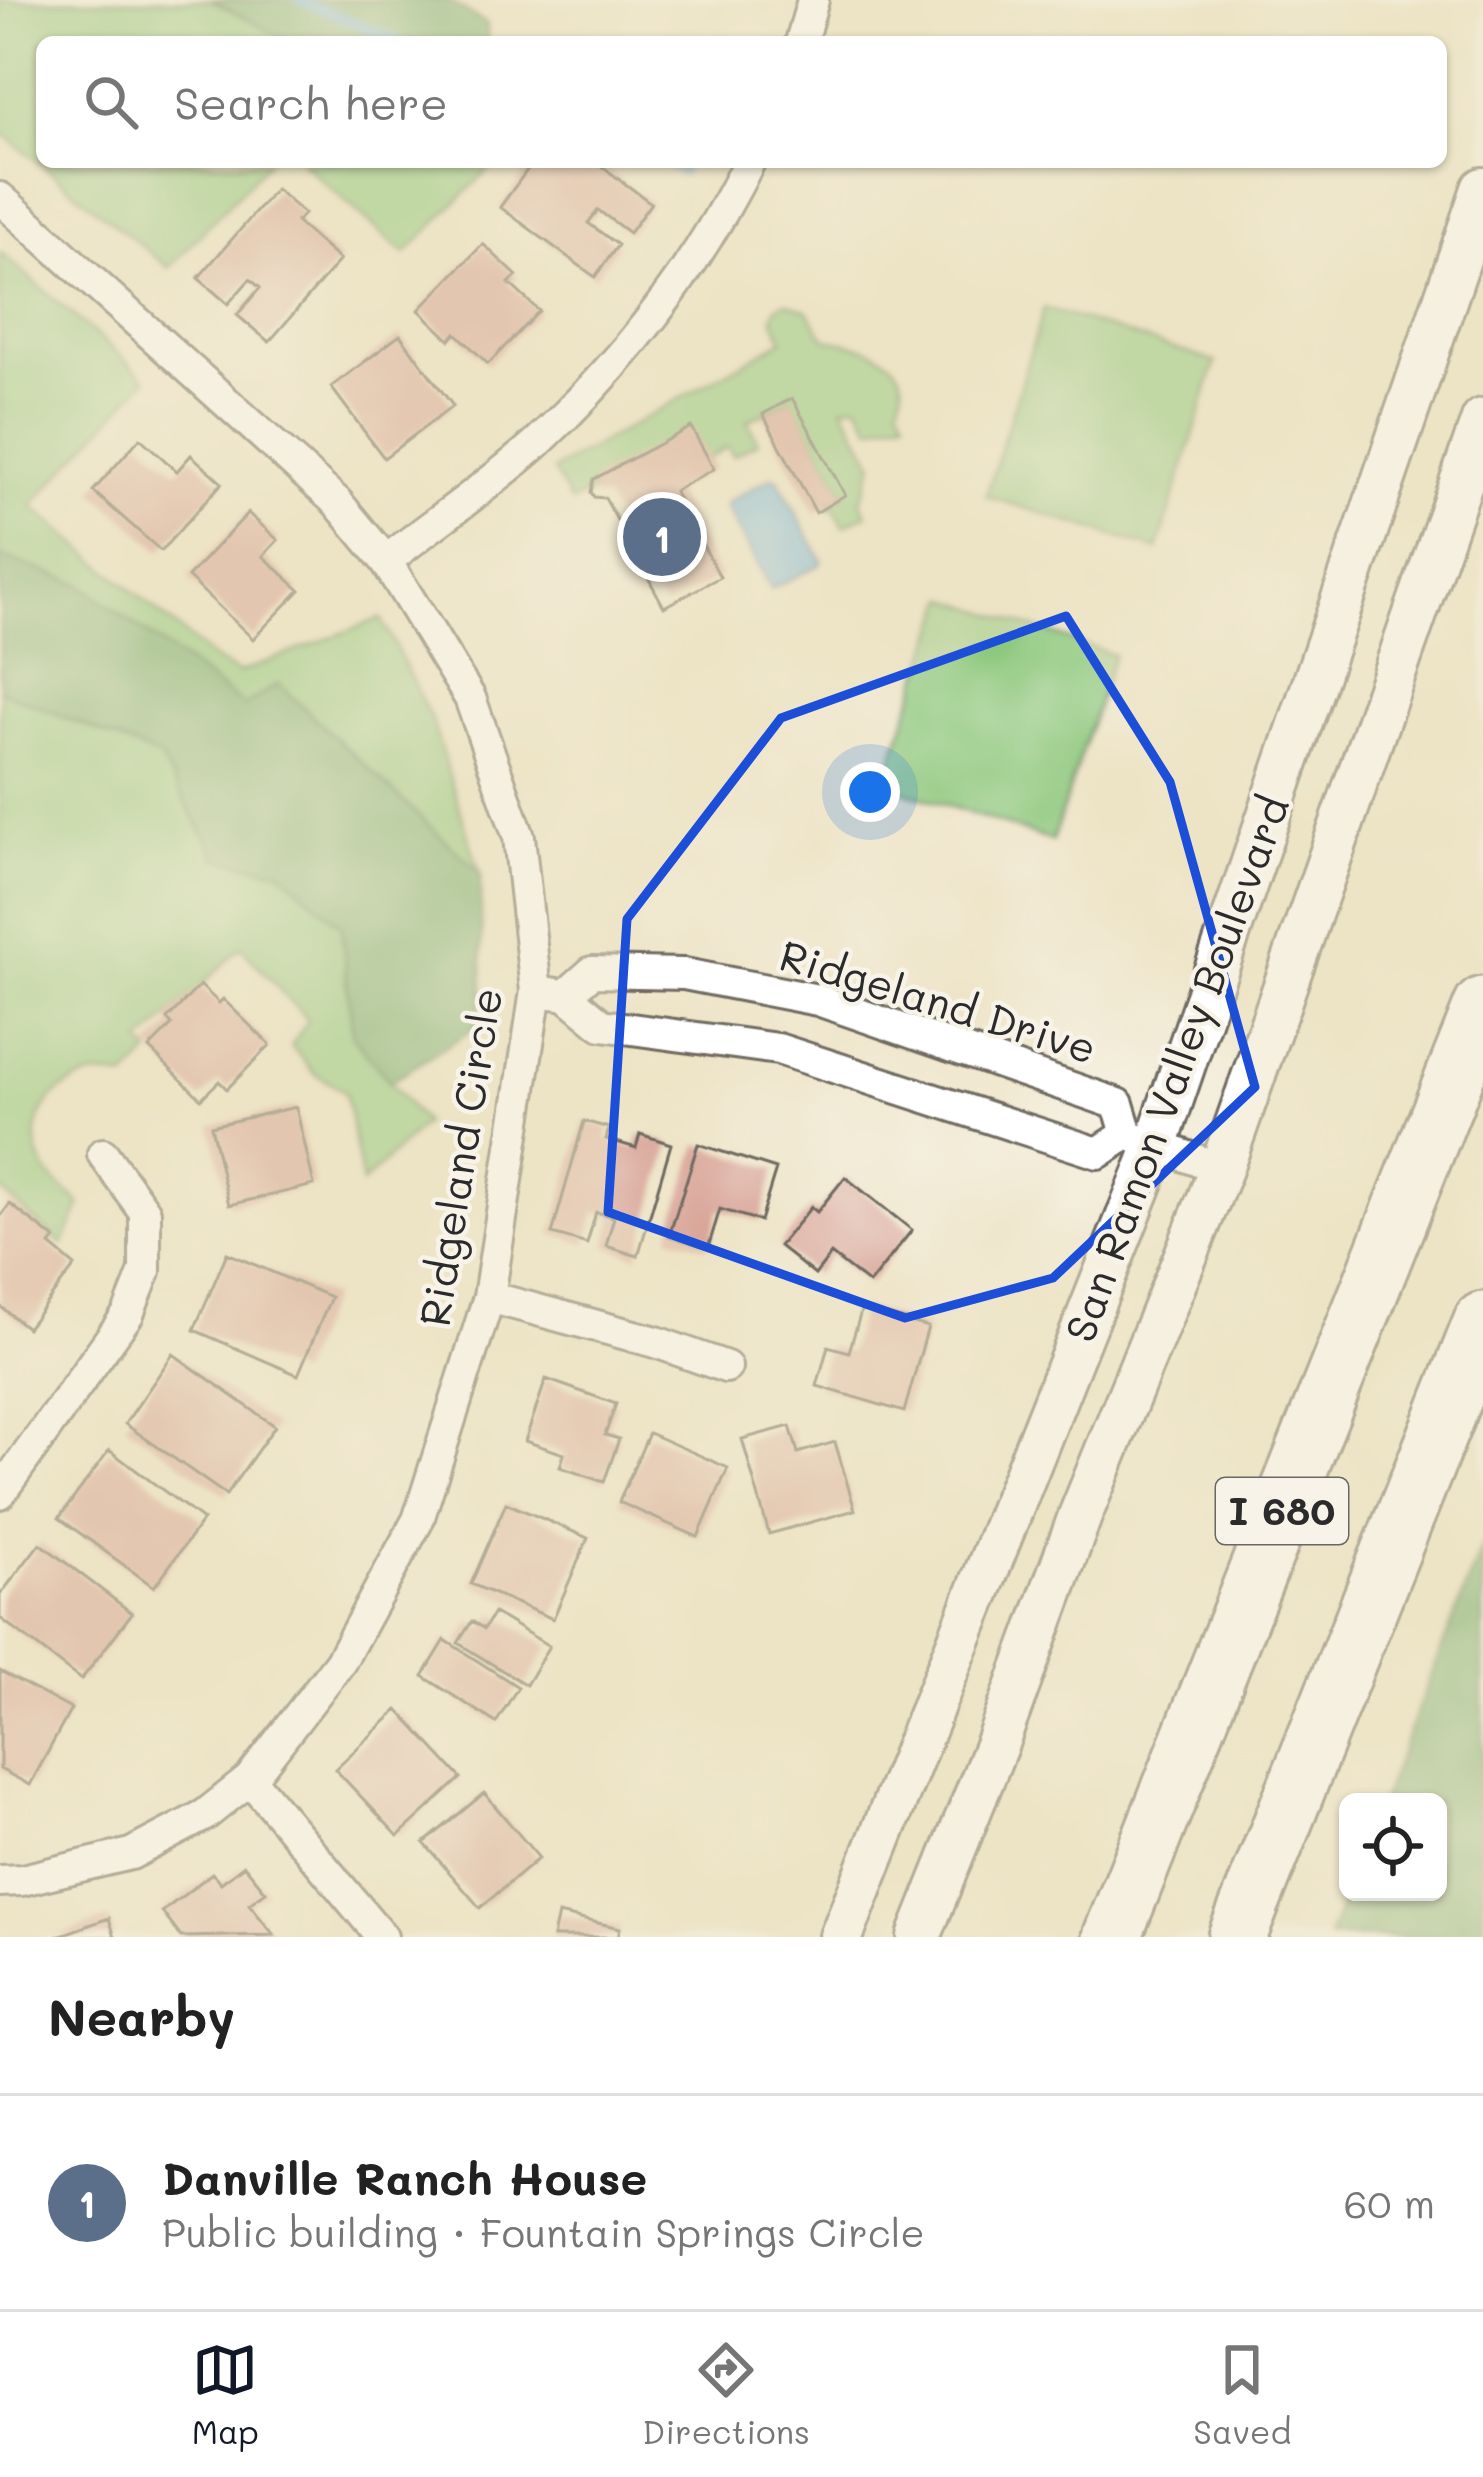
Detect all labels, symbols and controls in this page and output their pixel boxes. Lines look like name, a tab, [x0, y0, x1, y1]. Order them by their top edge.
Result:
search box	[36, 36, 1447, 168]
icon: search	[78, 69, 144, 135]
text: Search here	[174, 73, 448, 131]
pin: 1	[623, 492, 701, 582]
your location	[840, 762, 900, 822]
street label: San Ramon Valley Boulevard	[1051, 788, 1300, 1349]
street label: Ridgeland Drive	[774, 926, 1103, 1075]
street label: Ridgeland Circle	[406, 984, 513, 1330]
road number: I 680	[1216, 1478, 1348, 1544]
map controls	[1339, 1793, 1447, 1901]
button: locate	[1339, 1793, 1447, 1901]
text: Nearby	[48, 1982, 235, 2049]
text: Danville Ranch House	[162, 2148, 647, 2206]
text: 1	[78, 2177, 96, 2228]
text: 60 m	[1344, 2177, 1435, 2228]
text: Public building · Fountain Springs Circle	[162, 2206, 925, 2257]
tab: Map	[192, 2337, 259, 2452]
tab: Directions	[642, 2337, 810, 2452]
tab: Saved	[1193, 2337, 1291, 2452]

